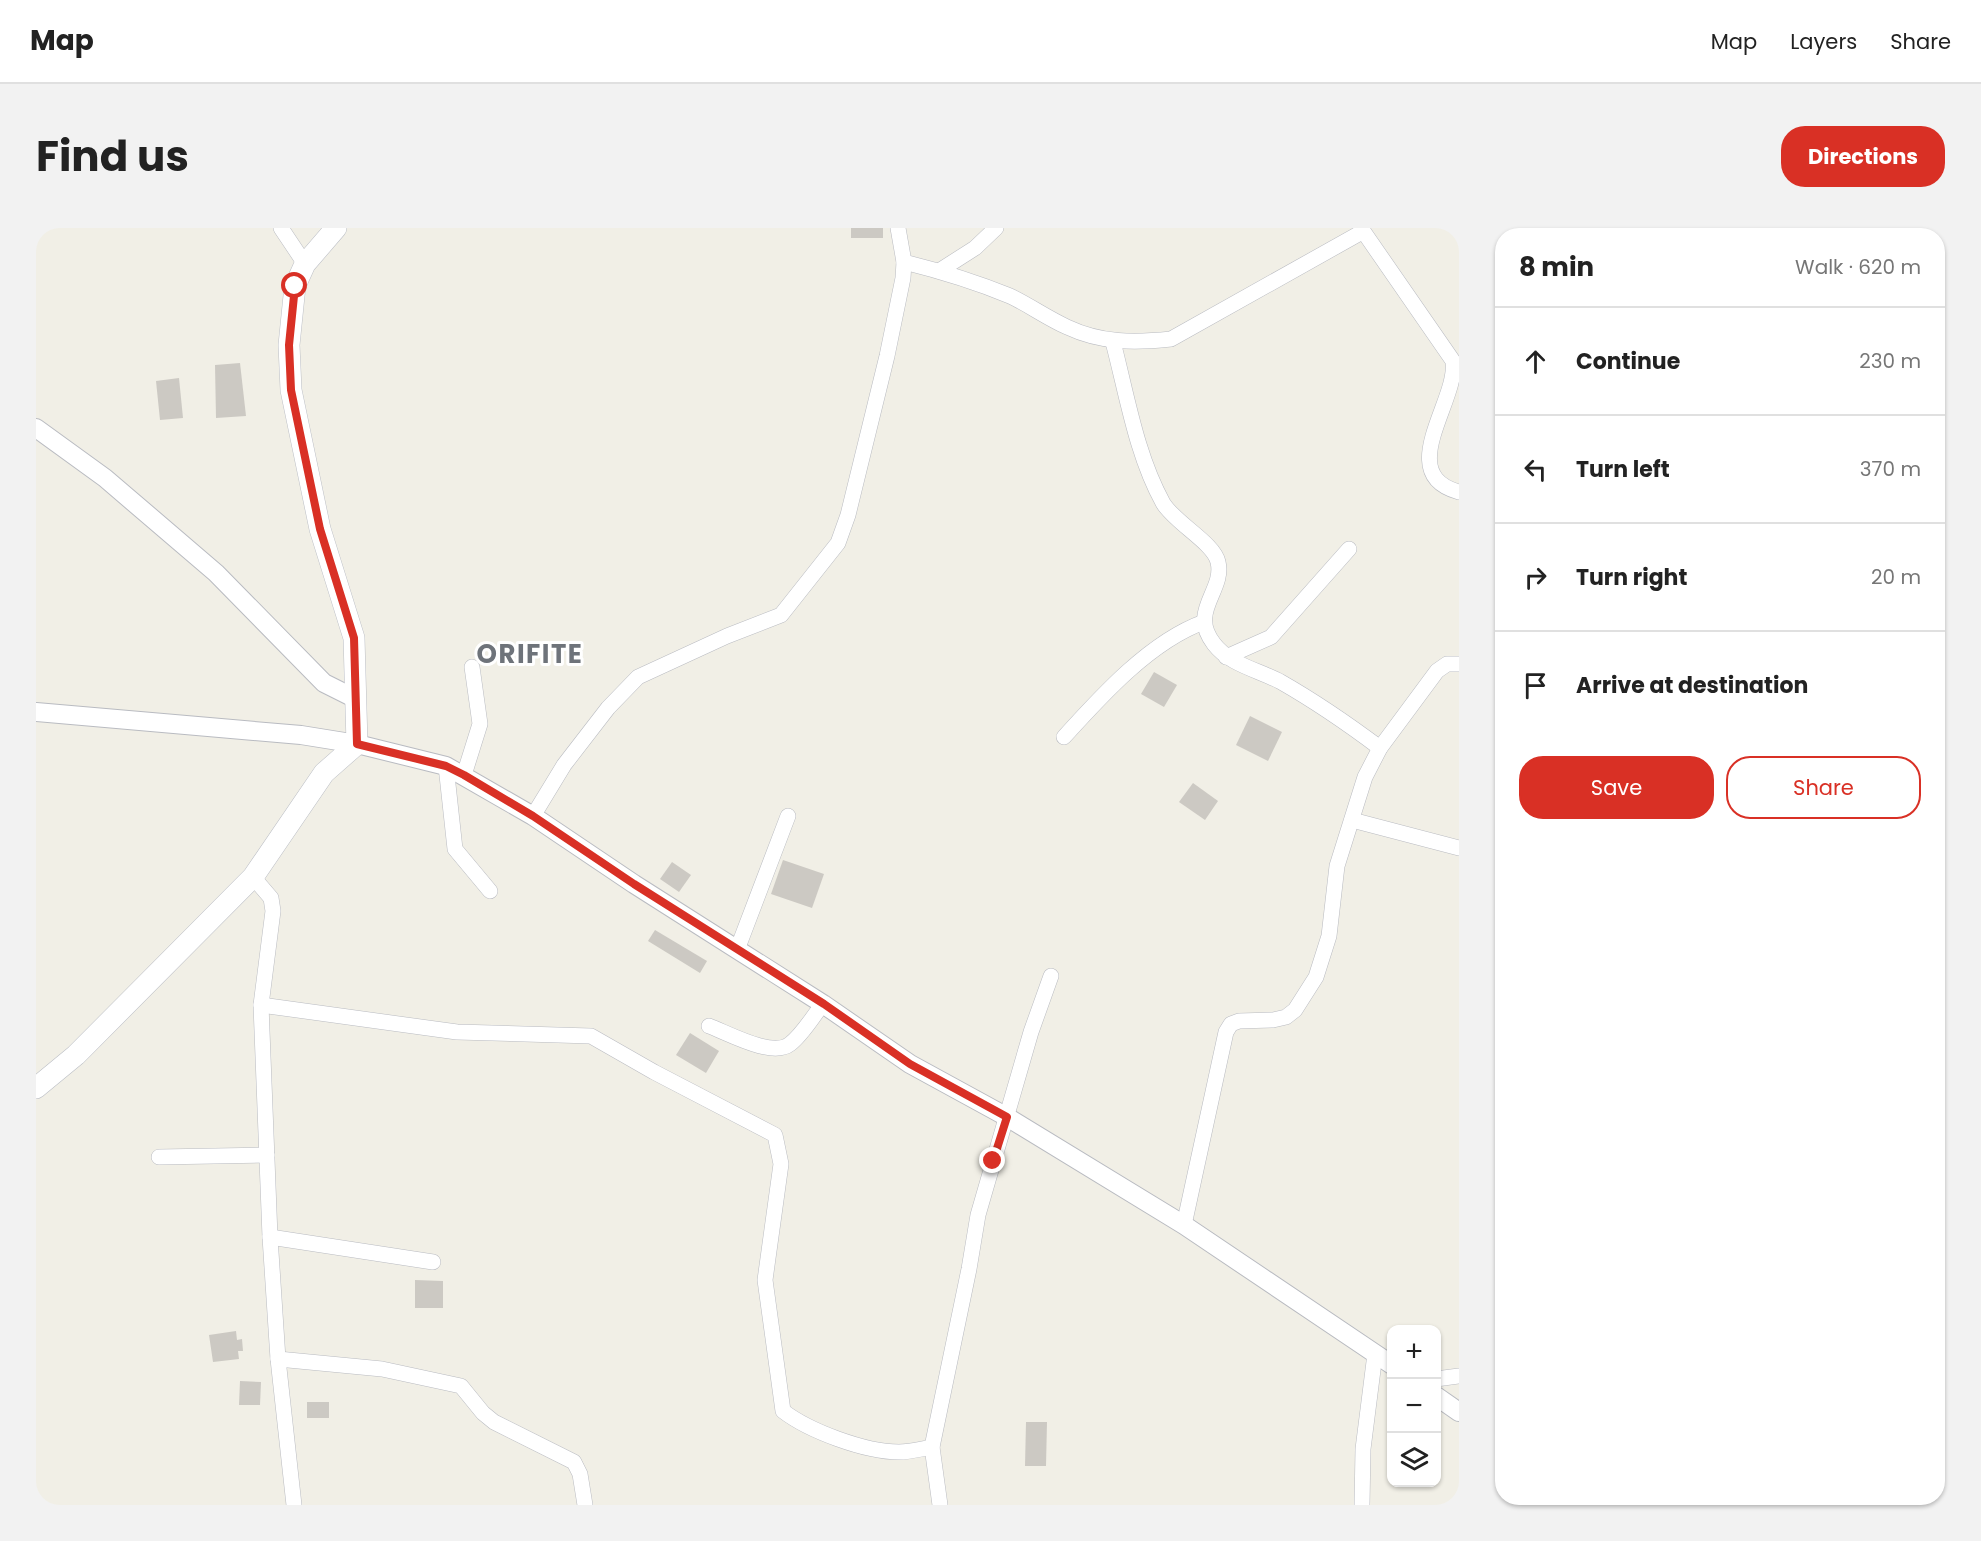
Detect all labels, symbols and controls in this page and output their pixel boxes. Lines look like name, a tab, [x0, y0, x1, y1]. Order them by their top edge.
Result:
text: Map	[30, 21, 94, 60]
text: Map	[1711, 27, 1757, 56]
text: Layers	[1790, 27, 1857, 56]
text: Share	[1890, 27, 1951, 56]
button: Directions	[1781, 126, 1945, 187]
text: Find us	[36, 127, 189, 186]
text: 8 min	[1519, 249, 1594, 285]
text: Walk · 620 m	[1795, 253, 1921, 281]
route start	[281, 272, 307, 298]
icon: ahead	[1519, 345, 1552, 378]
text: Continue	[1576, 346, 1680, 377]
text: 230 m	[1859, 347, 1921, 375]
icon: left	[1519, 453, 1552, 486]
text: Turn left	[1576, 454, 1670, 485]
text: 370 m	[1860, 455, 1921, 483]
icon: right	[1519, 561, 1552, 594]
text: Turn right	[1576, 562, 1687, 593]
text: 20 m	[1871, 563, 1921, 591]
district label: ORIFITE	[477, 636, 583, 672]
icon: arrive	[1519, 669, 1552, 702]
text: Arrive at destination	[1576, 670, 1808, 701]
button: Save	[1519, 756, 1714, 819]
button: Share	[1726, 756, 1921, 819]
route end	[979, 1147, 1005, 1173]
map controls	[1387, 1325, 1441, 1487]
button: +	[1387, 1325, 1441, 1379]
button: −	[1387, 1379, 1441, 1433]
button: layers	[1387, 1433, 1441, 1487]

